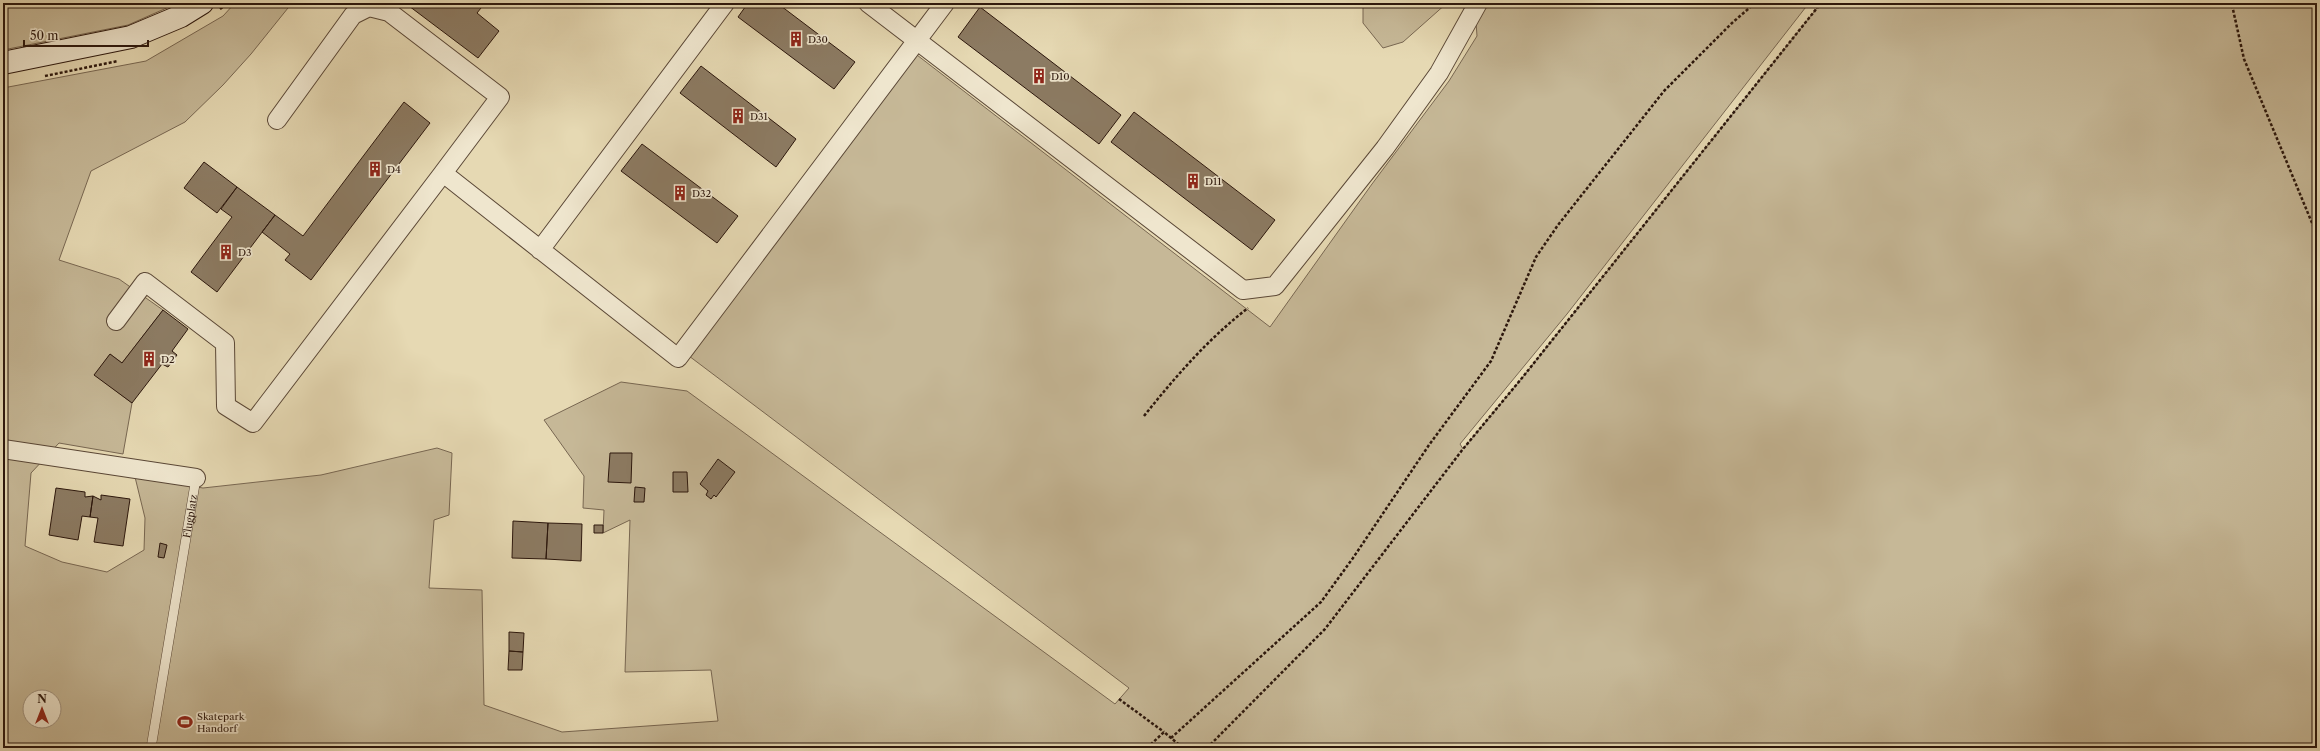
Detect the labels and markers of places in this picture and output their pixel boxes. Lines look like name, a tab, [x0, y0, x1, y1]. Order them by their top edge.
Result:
building icon: D30	[787, 30, 805, 48]
place label: D30	[808, 33, 828, 46]
building icon: D10	[1030, 67, 1048, 85]
place label: D10	[1051, 70, 1070, 83]
building icon: D31	[729, 107, 747, 125]
place label: D31	[750, 110, 769, 123]
building icon: D4	[366, 160, 384, 178]
place label: D4	[387, 163, 401, 176]
building icon: D11	[1184, 172, 1202, 190]
place label: D11	[1205, 175, 1222, 188]
building icon: D32	[671, 184, 689, 202]
place label: D32	[692, 187, 712, 200]
building icon: D3	[217, 243, 235, 261]
place label: D3	[238, 246, 252, 259]
building icon: D2	[140, 350, 158, 368]
place label: D2	[161, 353, 175, 366]
place label: Skatepark Handorf	[197, 710, 246, 735]
sports icon: Skatepark Handorf	[176, 713, 194, 731]

